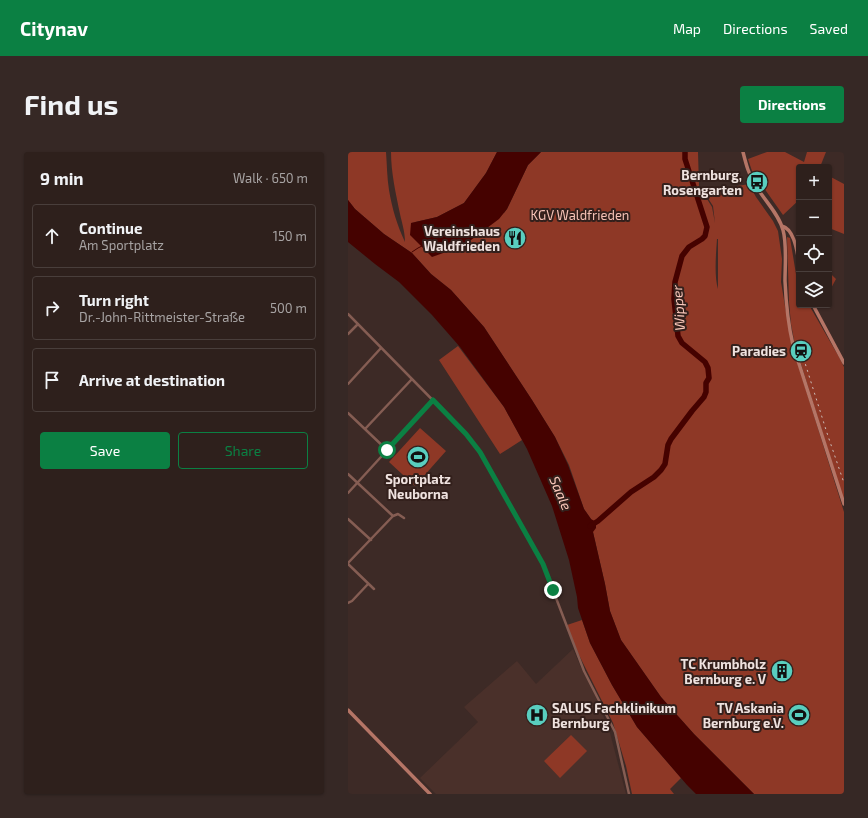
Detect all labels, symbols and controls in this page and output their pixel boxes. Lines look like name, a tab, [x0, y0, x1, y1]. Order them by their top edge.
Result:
text: Citynav	[20, 17, 88, 40]
text: Map	[673, 20, 701, 37]
text: Directions	[723, 20, 788, 37]
text: Saved	[810, 20, 848, 37]
button: Directions	[740, 86, 844, 123]
text: Find us	[24, 87, 118, 121]
map controls	[796, 164, 832, 308]
button: +	[796, 164, 832, 200]
place label: Bernburg, Rosengarten	[663, 167, 742, 198]
text: 9 min	[40, 168, 84, 188]
bus stop icon: Bernburg, Rosengarten	[744, 169, 770, 195]
text: Walk · 650 m	[233, 170, 308, 186]
button: −	[796, 200, 832, 236]
park label: KGV Waldfrieden	[531, 207, 629, 223]
text: Continue	[79, 219, 142, 237]
place label: Vereinshaus Waldfrieden	[423, 223, 500, 254]
icon: ahead	[41, 225, 63, 247]
restaurant icon: Vereinshaus Waldfrieden	[502, 225, 528, 251]
text: 150 m	[273, 228, 307, 244]
button: locate	[796, 236, 832, 272]
text: Am Sportplatz	[79, 237, 164, 253]
button: layers	[796, 272, 832, 308]
water label: Wipper	[668, 284, 688, 331]
text: Turn right	[79, 291, 149, 309]
icon: right	[41, 297, 63, 319]
text: 500 m	[270, 300, 307, 316]
text: Dr.-John-Rittmeister-Straße	[79, 309, 245, 325]
station icon: Paradies	[788, 338, 814, 364]
place label: Paradies	[732, 343, 786, 359]
icon: arrive	[41, 369, 63, 391]
text: Arrive at destination	[79, 371, 225, 389]
button: Save	[40, 432, 170, 469]
button: Share	[178, 432, 308, 469]
route start	[378, 441, 396, 459]
sports icon: Sportplatz Neuborna	[405, 444, 431, 470]
place label: Sportplatz Neuborna	[385, 471, 451, 502]
water label: Saale	[546, 473, 576, 513]
route end	[544, 581, 562, 599]
place label: TC Krumbholz Bernburg e. V	[681, 656, 767, 687]
building icon: TC Krumbholz Bernburg e. V	[769, 658, 795, 684]
place label: SALUS Fachklinikum Bernburg	[552, 700, 676, 731]
place label: TV Askania Bernburg e.V.	[703, 700, 784, 731]
hospital icon: SALUS Fachklinikum Bernburg	[524, 702, 550, 728]
sports icon: TV Askania Bernburg e.V.	[786, 702, 812, 728]

